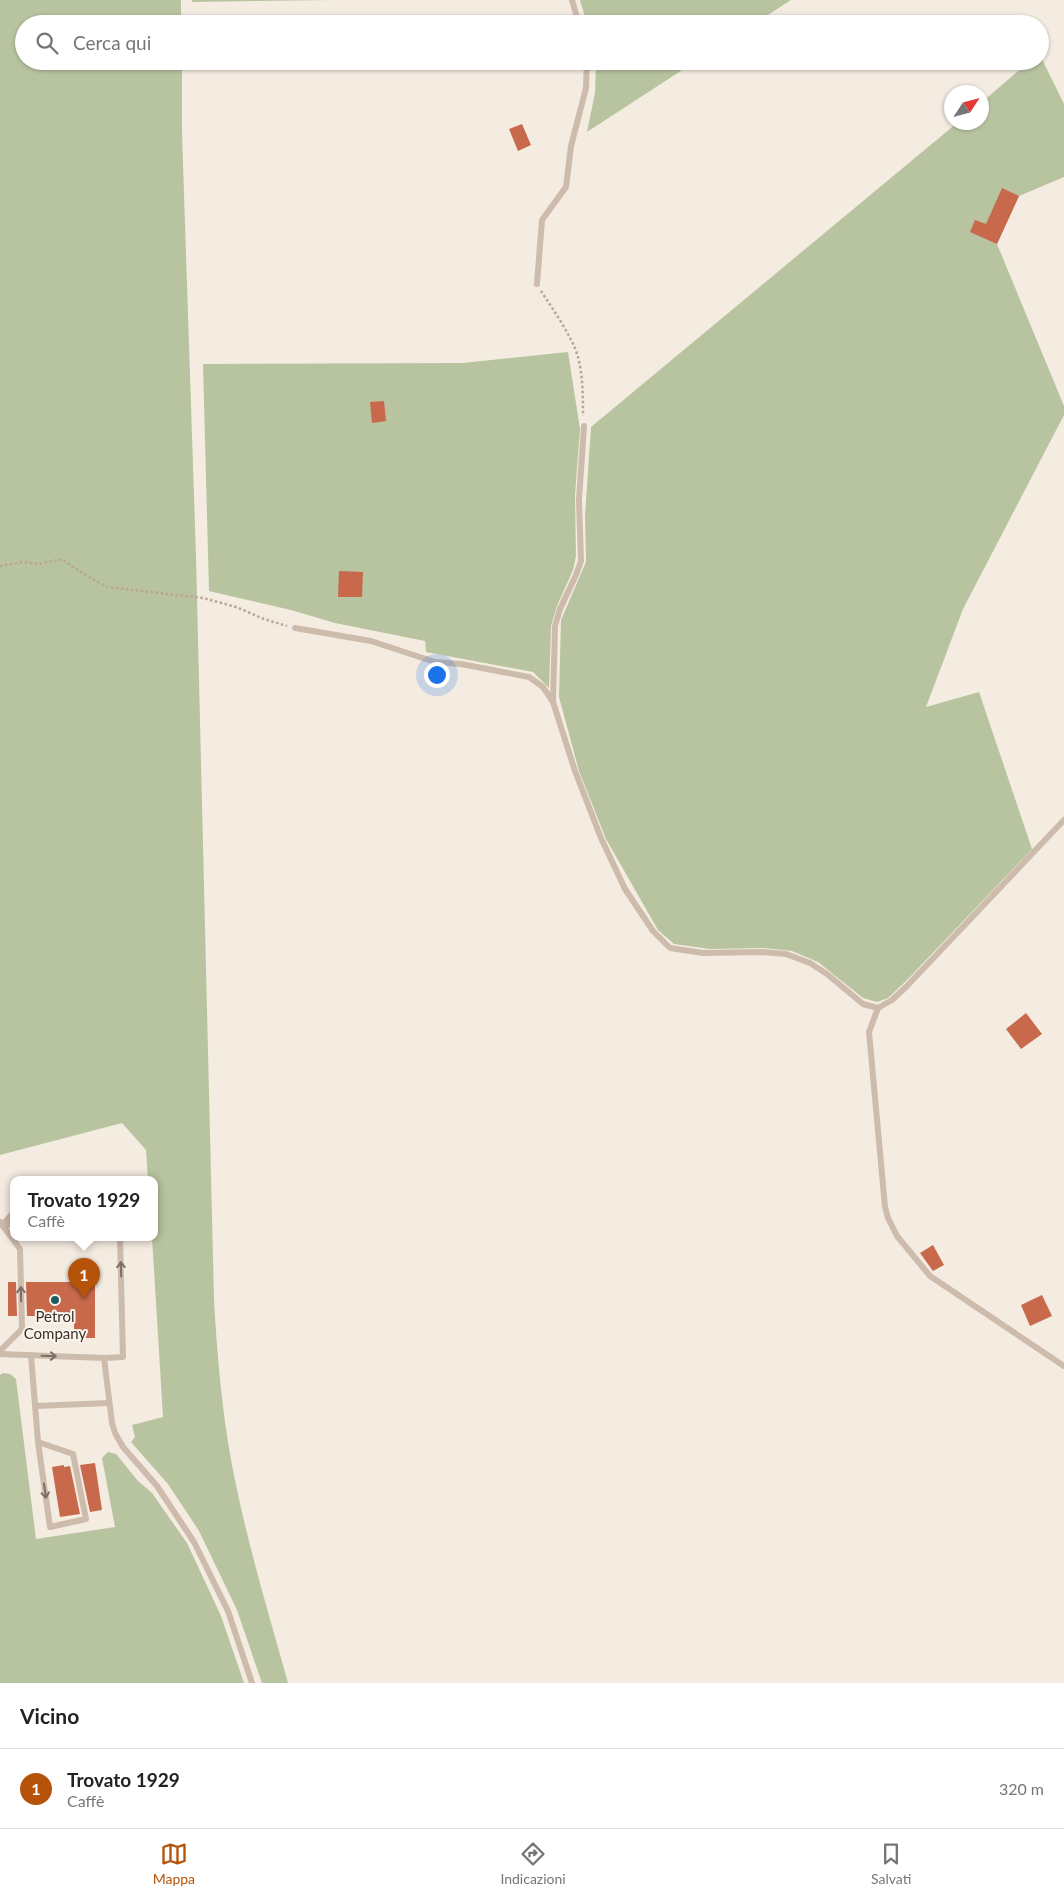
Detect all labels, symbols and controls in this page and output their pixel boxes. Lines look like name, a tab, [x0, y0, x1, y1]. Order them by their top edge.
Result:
search box	[15, 15, 1049, 70]
icon: search	[33, 29, 61, 57]
text: Cerca qui	[73, 31, 151, 54]
north arrow	[944, 85, 989, 130]
your location	[424, 662, 450, 688]
popup	[10, 1176, 158, 1241]
text: Trovato 1929	[28, 1188, 140, 1211]
text: Caffè	[28, 1211, 65, 1230]
pin: 1	[68, 1258, 100, 1299]
one-way arrow	[116, 1261, 126, 1278]
one-way arrow	[16, 1286, 26, 1302]
marker: Petrol Company	[49, 1294, 61, 1306]
place label: Petrol Company	[24, 1307, 87, 1342]
one-way arrow	[40, 1351, 56, 1361]
one-way arrow	[40, 1482, 50, 1498]
text: Vicino	[20, 1703, 79, 1728]
text: Trovato 1929	[67, 1768, 180, 1791]
text: 1	[31, 1779, 41, 1798]
text: 320 m	[999, 1779, 1044, 1798]
text: Caffè	[67, 1791, 104, 1810]
tab: Mappa	[153, 1840, 195, 1887]
tab: Indicazioni	[500, 1840, 566, 1887]
tab: Salvati	[871, 1840, 911, 1887]

